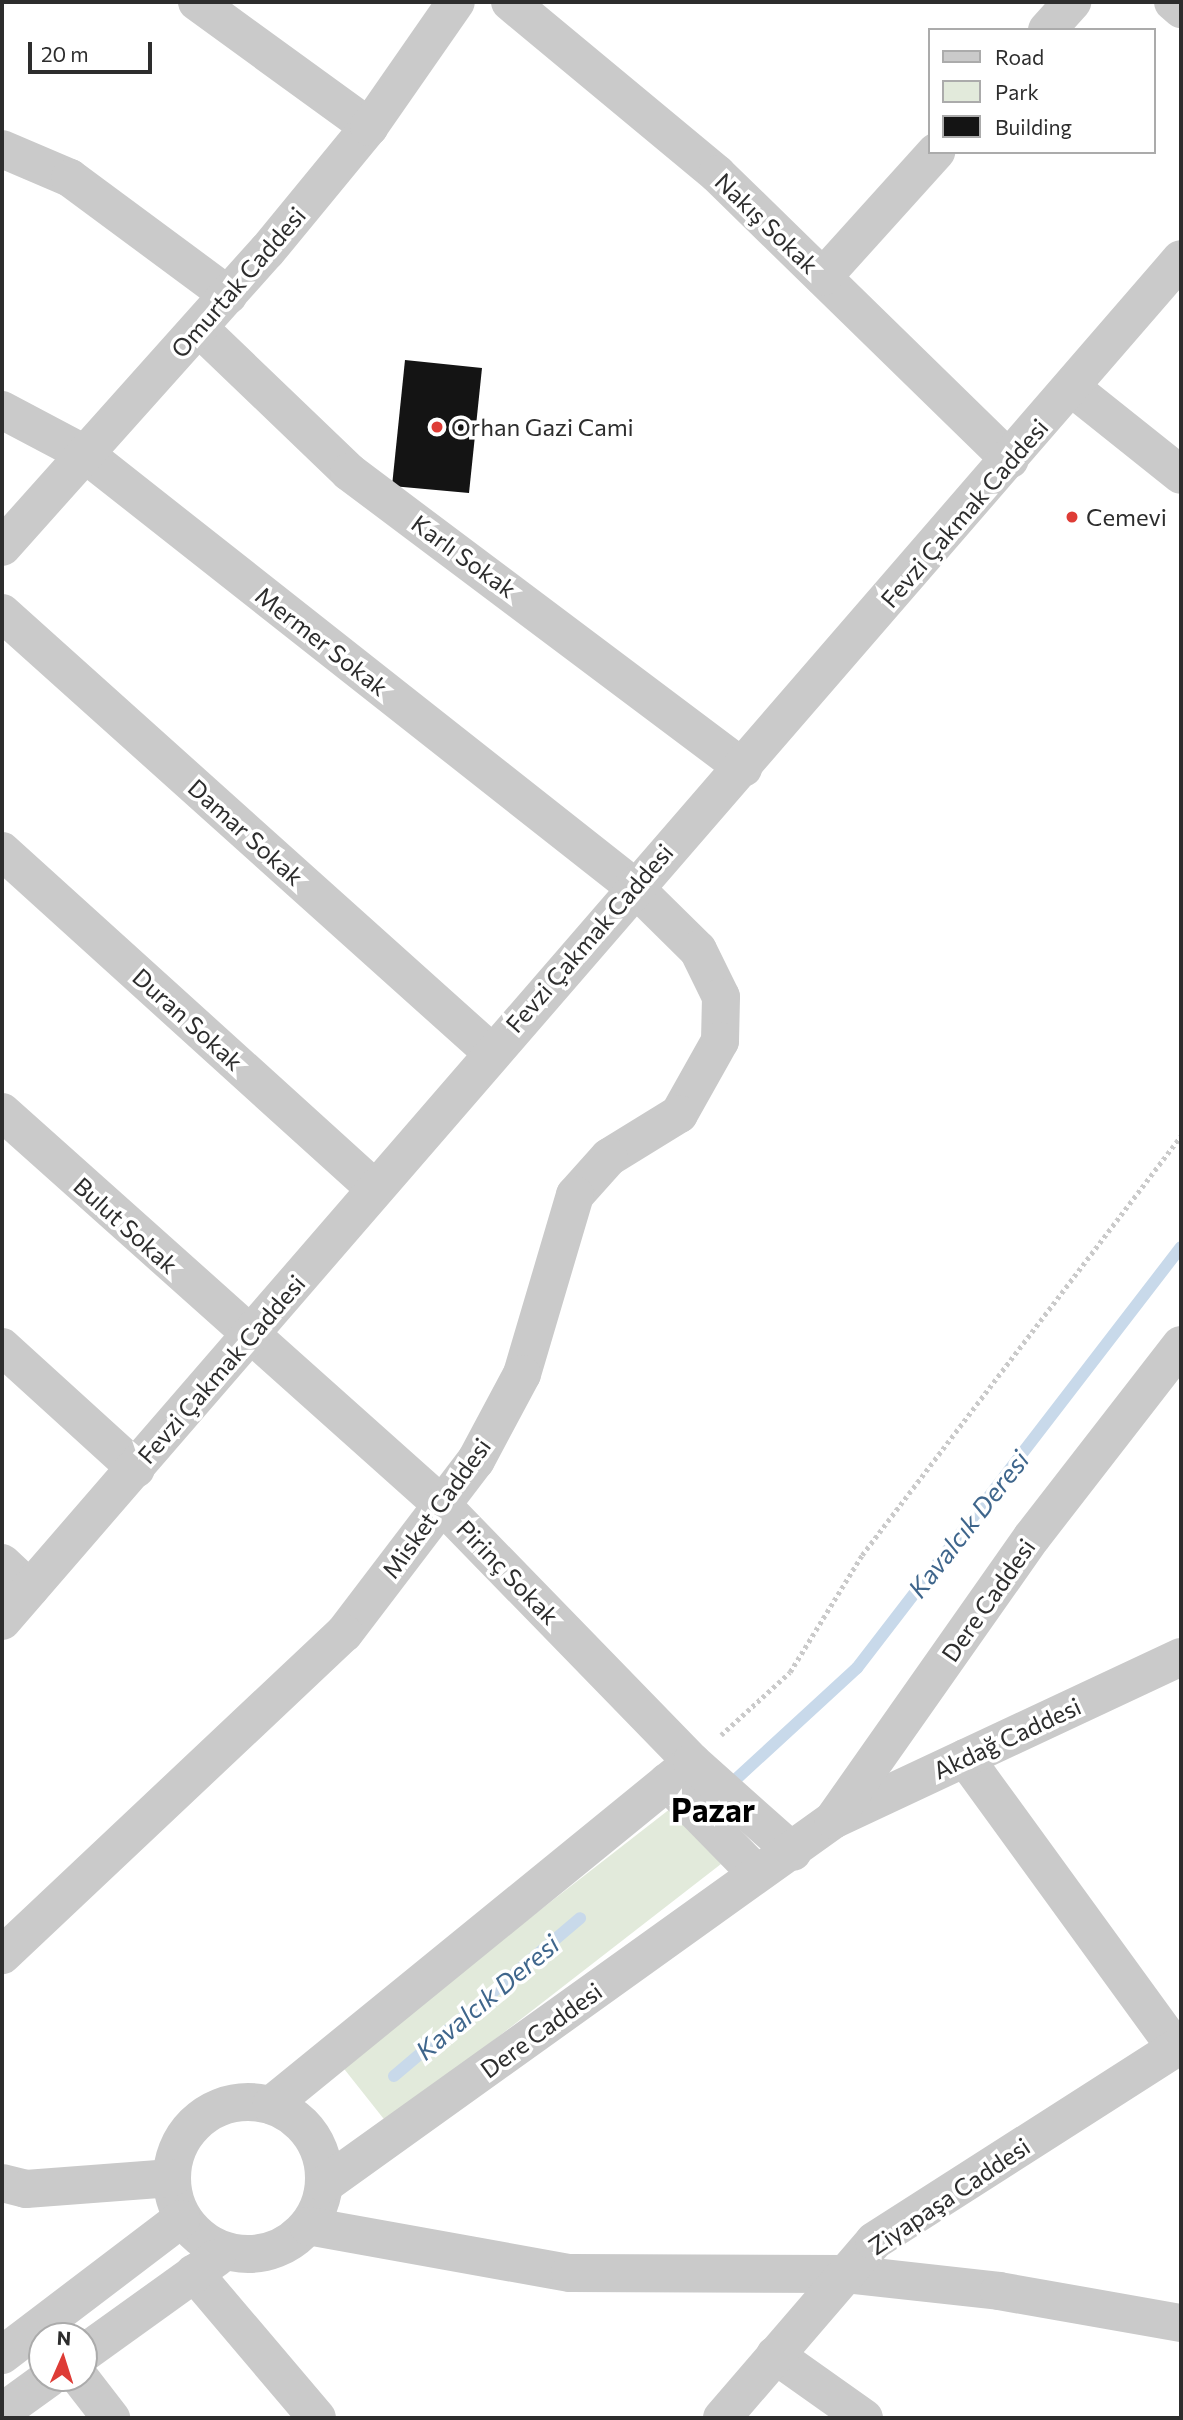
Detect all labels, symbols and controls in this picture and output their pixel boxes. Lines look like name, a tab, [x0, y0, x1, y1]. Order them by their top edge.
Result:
scale bar	[32, 28, 156, 72]
legend	[928, 28, 1155, 154]
text: 20 m	[41, 41, 89, 66]
text: Road	[995, 44, 1044, 69]
text: Park	[995, 79, 1039, 104]
text: Building	[995, 114, 1072, 139]
street label: Nakış Sokak	[709, 167, 825, 279]
street label: Omurtak Caddesi	[165, 201, 311, 363]
place label: Orhan Gazi Cami	[451, 413, 634, 441]
street label: Fevzi Çakmak Caddesi	[874, 413, 1054, 613]
marker: Orhan Gazi Cami	[429, 419, 445, 435]
place label: Cemevi	[1086, 503, 1167, 531]
street label: Karlı Sokak	[406, 508, 522, 604]
marker: Cemevi	[1064, 509, 1080, 525]
street label: Mermer Sokak	[250, 580, 394, 702]
street label: Damar Sokak	[183, 773, 309, 891]
street label: Fevzi Çakmak Caddesi	[499, 838, 679, 1038]
street label: Duran Sokak	[127, 962, 249, 1076]
street label: Bulut Sokak	[68, 1171, 184, 1279]
street label: Fevzi Çakmak Caddesi	[131, 1269, 311, 1469]
street label: Misket Caddesi	[376, 1432, 496, 1584]
water label: Kavalcık Deresi	[901, 1444, 1035, 1604]
street label: Pirinç Sokak	[451, 1514, 565, 1630]
street label: Dere Caddesi	[935, 1533, 1041, 1667]
street label: Akdağ Caddesi	[929, 1691, 1085, 1785]
district label: Pazar	[671, 1790, 755, 1828]
water label: Kavalcık Deresi	[409, 1928, 565, 2066]
street label: Dere Caddesi	[475, 1976, 607, 2084]
street label: Ziyapaşa Caddesi	[863, 2131, 1035, 2261]
north arrow	[28, 2322, 98, 2392]
text: N	[56, 2326, 72, 2349]

